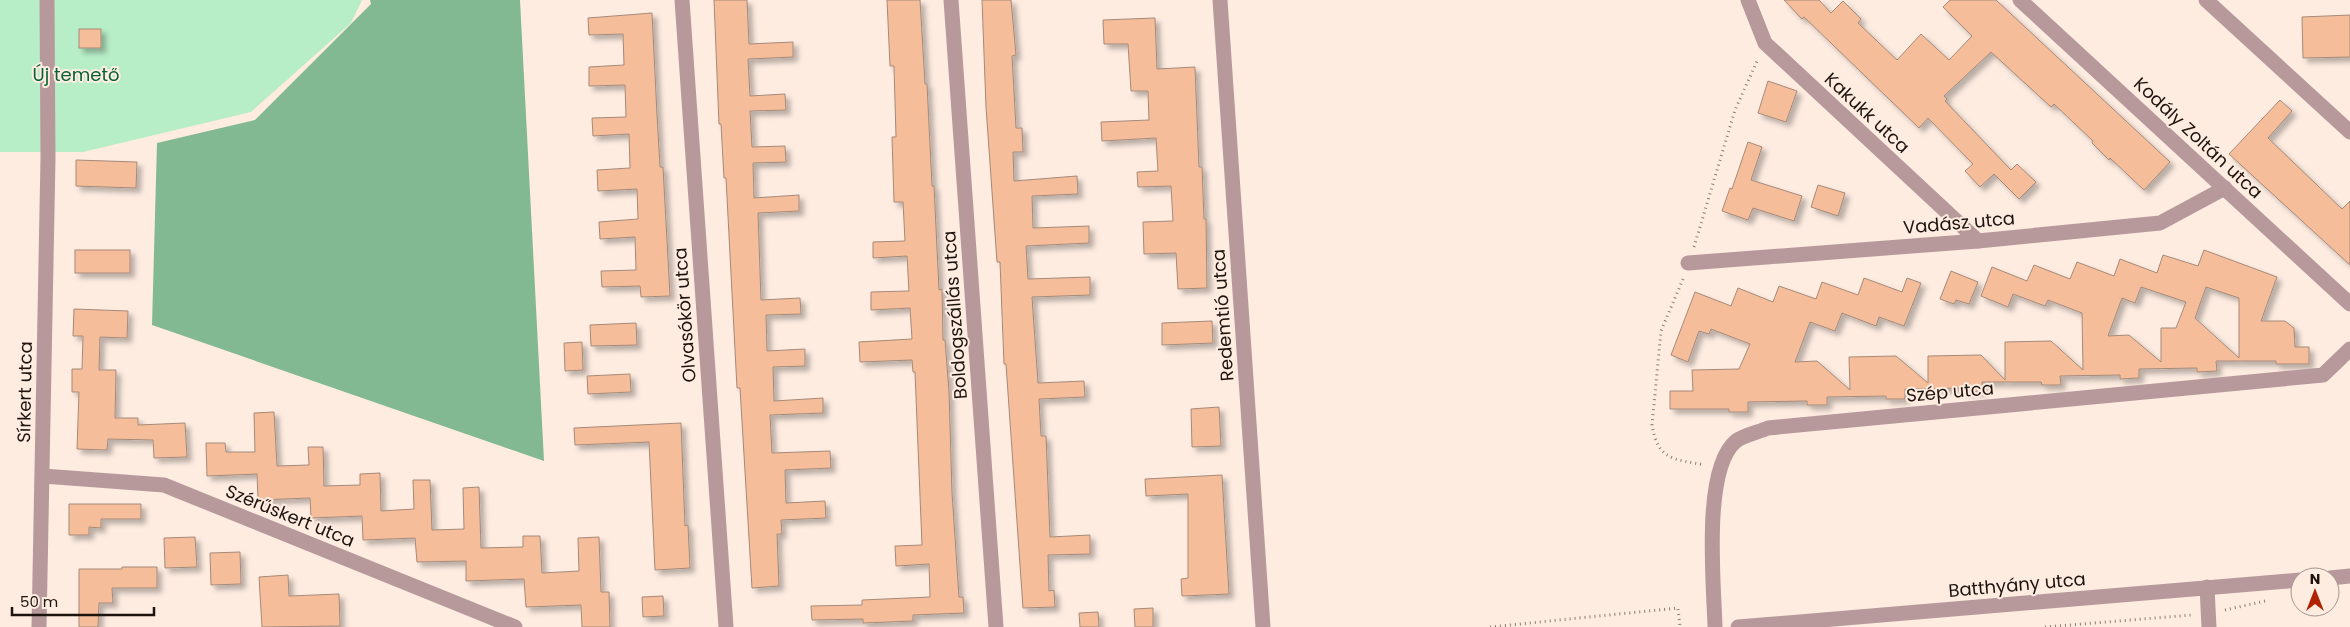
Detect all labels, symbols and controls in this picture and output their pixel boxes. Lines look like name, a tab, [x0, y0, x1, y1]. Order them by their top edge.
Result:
park label: Új temető	[33, 62, 119, 87]
street label: Kakukk utca	[1819, 67, 1915, 159]
street label: Kodály Zoltán utca	[2128, 71, 2268, 204]
street label: Vadász utca	[1902, 205, 2016, 240]
street label: Boldogszállás utca	[936, 230, 973, 400]
street label: Olvasókör utca	[667, 247, 702, 383]
street label: Redemtió utca	[1205, 248, 1240, 382]
street label: Sírkert utca	[11, 341, 38, 443]
street label: Szép utca	[1905, 375, 1995, 408]
street label: Szérűskert utca	[222, 478, 358, 553]
street label: Batthyány utca	[1947, 566, 2087, 603]
north arrow	[2290, 567, 2340, 617]
text: N	[2310, 569, 2320, 589]
scale bar	[12, 584, 155, 616]
text: 50 m	[20, 591, 58, 612]

